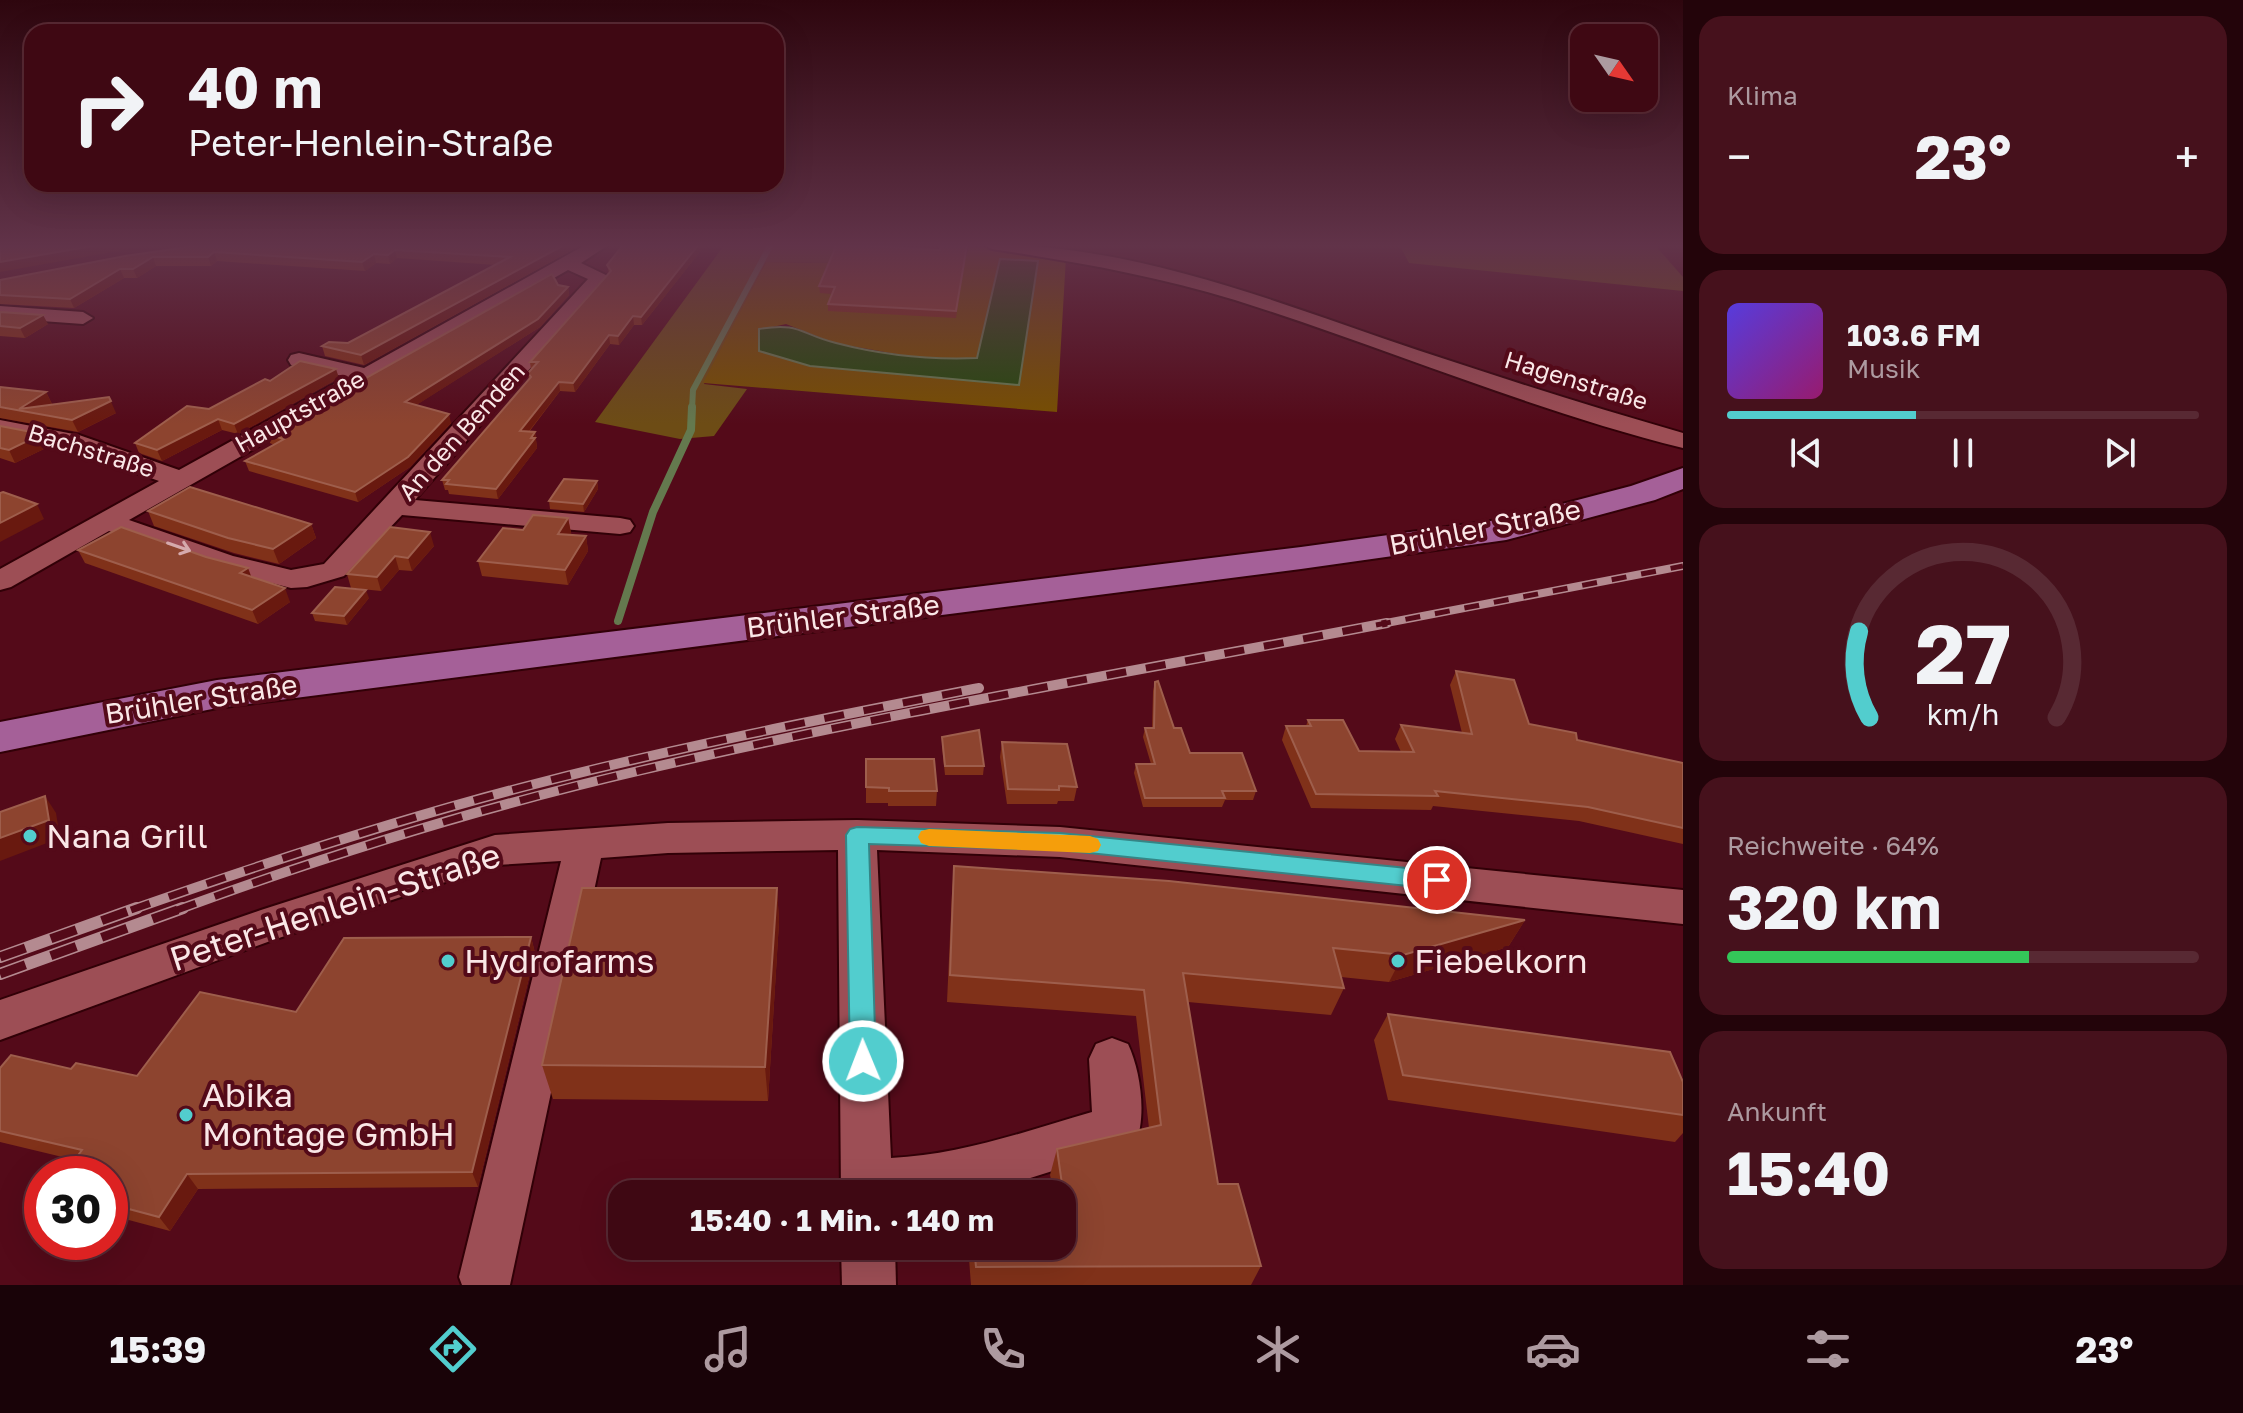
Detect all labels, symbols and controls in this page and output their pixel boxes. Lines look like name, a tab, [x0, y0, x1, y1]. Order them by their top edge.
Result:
north arrow	[1570, 24, 1658, 112]
map controls	[1570, 24, 1658, 112]
text: 40 m	[188, 53, 322, 120]
icon: right	[56, 56, 160, 160]
text: Klima	[1727, 80, 1798, 111]
text: 23°	[1915, 120, 2011, 192]
text: Peter-Henlein-Straße	[188, 121, 553, 164]
text: −	[1727, 130, 1751, 183]
text: +	[2175, 130, 2199, 183]
text: 103.6 FM	[1847, 317, 1981, 353]
street label: Hagenstraße	[1501, 344, 1651, 415]
text: Musik	[1847, 353, 1921, 384]
street label: An den Benden	[392, 356, 530, 506]
street label: Hauptstraße	[229, 363, 369, 458]
street label: Bachstraße	[25, 417, 158, 482]
icon: previous	[1784, 431, 1828, 475]
icon: pause	[1941, 431, 1985, 475]
icon: next	[2098, 431, 2142, 475]
street label: Brühler Straße	[1386, 492, 1583, 561]
one-way arrow	[167, 541, 192, 556]
street label: Brühler Straße	[745, 587, 941, 644]
text: 27	[1915, 602, 2011, 702]
street label: Brühler Straße	[102, 667, 299, 730]
text: km/h	[1927, 698, 1999, 732]
place label: Nana Grill	[46, 815, 208, 855]
marker: Nana Grill	[21, 827, 39, 845]
text: Reichweite · 64%	[1727, 830, 1939, 861]
street label: Peter-Henlein-Straße	[164, 834, 505, 978]
pin	[1403, 846, 1471, 914]
icon: arrive	[1415, 858, 1459, 902]
text: 320 km	[1727, 870, 1942, 942]
place label: Hydrofarms	[464, 940, 654, 980]
place label: Fiebelkorn	[1414, 940, 1588, 980]
marker: Hydrofarms	[439, 952, 457, 970]
marker: Fiebelkorn	[1389, 952, 1407, 970]
position arrow	[821, 1019, 905, 1103]
place label: Abika Montage GmbH	[202, 1074, 455, 1153]
text: Ankunft	[1727, 1096, 1827, 1127]
marker: Abika Montage GmbH	[177, 1106, 195, 1124]
text: 15:40	[1727, 1136, 1890, 1208]
speed limit sign: 30	[24, 1156, 128, 1260]
text: 15:40 · 1 Min. · 140 m	[690, 1202, 994, 1238]
icon: directions	[425, 1321, 481, 1377]
icon: music	[700, 1321, 756, 1377]
icon: phone	[975, 1321, 1031, 1377]
icon: climate	[1250, 1321, 1306, 1377]
icon: car	[1525, 1321, 1581, 1377]
icon: filters	[1800, 1321, 1856, 1377]
text: 15:39	[110, 1328, 206, 1371]
text: 23°	[2075, 1328, 2133, 1371]

